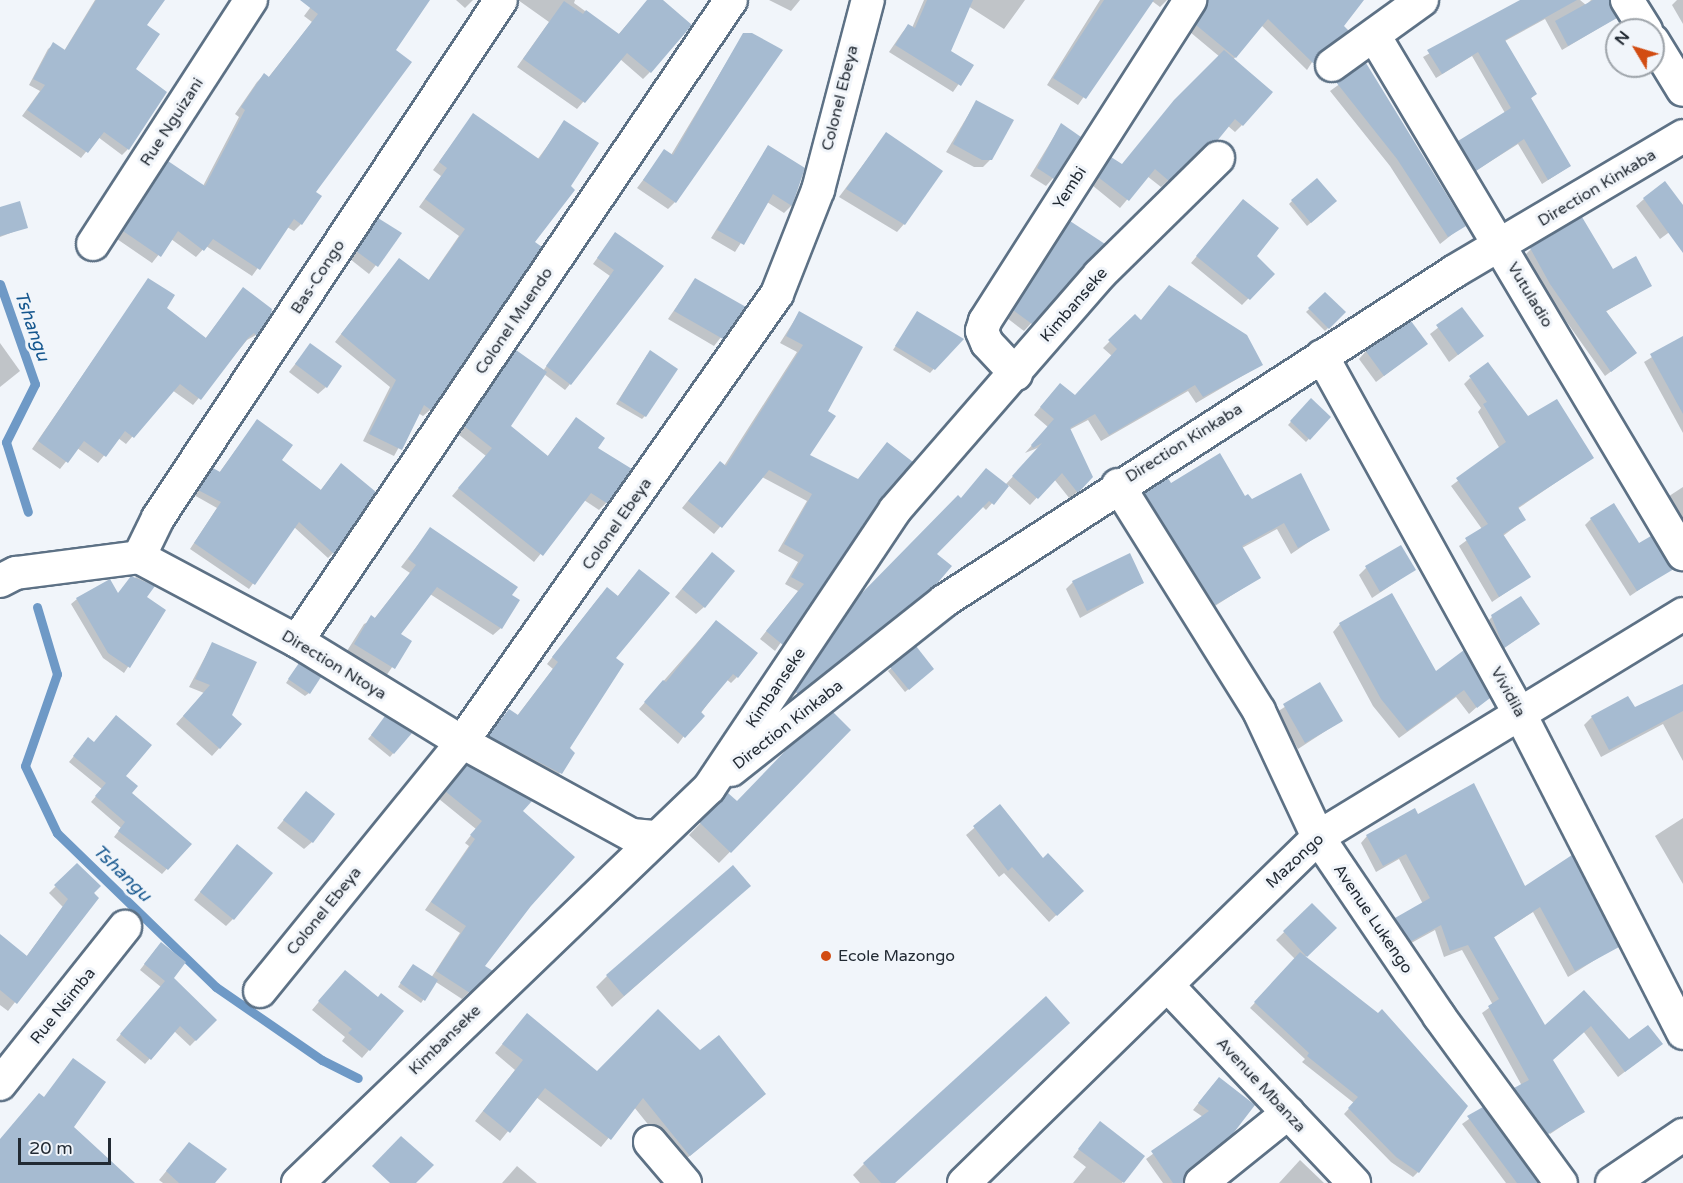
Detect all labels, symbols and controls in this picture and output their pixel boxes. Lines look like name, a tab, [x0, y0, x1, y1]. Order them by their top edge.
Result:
north arrow	[1605, 18, 1665, 78]
text: N	[1611, 27, 1634, 49]
street label: Colonel Ebeya	[818, 43, 862, 153]
street label: Rue Nguizani	[136, 74, 208, 170]
street label: Direction Kinkaba	[1535, 145, 1659, 231]
street label: Yembi	[1049, 163, 1091, 213]
street label: Bas-Congo	[287, 236, 349, 318]
street label: Vutuladio	[1503, 259, 1557, 331]
street label: Colonel Muendo	[471, 264, 557, 378]
street label: Kimbanseke	[1036, 264, 1112, 346]
water label: Tshangu	[10, 288, 54, 364]
street label: Direction Kinkaba	[1122, 399, 1246, 487]
street label: Colonel Ebeya	[578, 474, 656, 574]
street label: Direction Ntoya	[278, 626, 390, 704]
street label: Kimbanseke	[742, 644, 810, 732]
street label: Vividila	[1486, 664, 1530, 720]
street label: Direction Kinkaba	[729, 676, 847, 774]
street label: Mazongo	[1262, 830, 1328, 892]
water label: Tshangu	[88, 840, 156, 906]
street label: Avenue Lukengo	[1329, 861, 1417, 977]
street label: Colonel Ebeya	[283, 863, 365, 959]
place label: Ecole Mazongo	[838, 946, 955, 966]
marker: Ecole Mazongo	[819, 949, 833, 963]
street label: Rue Nsimba	[26, 964, 100, 1048]
street label: Kimbanseke	[405, 1001, 485, 1079]
street label: Avenue Mbanza	[1212, 1034, 1310, 1136]
scale bar	[21, 1126, 114, 1164]
text: 20 m	[29, 1137, 73, 1159]

